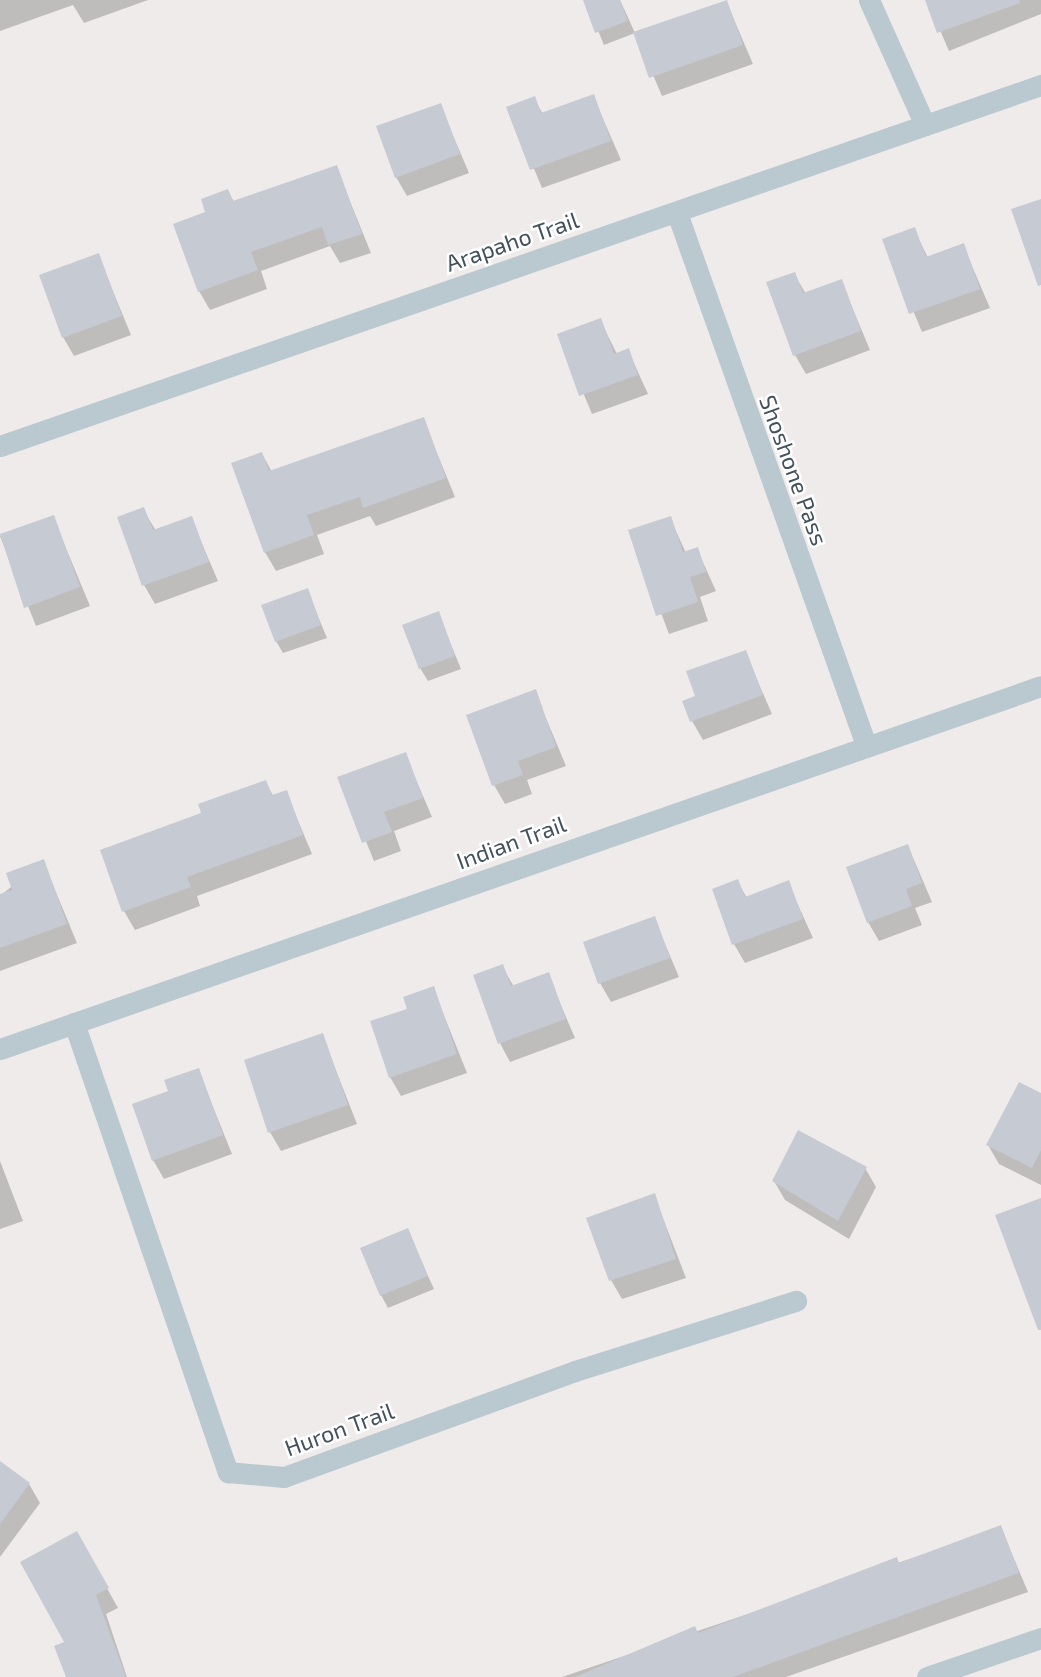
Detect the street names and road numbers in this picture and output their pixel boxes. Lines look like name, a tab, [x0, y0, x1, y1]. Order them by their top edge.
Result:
street label: Arapaho Trail	[442, 205, 582, 277]
street label: Shoshone Pass	[754, 391, 834, 549]
street label: Indian Trail	[452, 809, 570, 875]
street label: Huron Trail	[280, 1396, 398, 1462]

